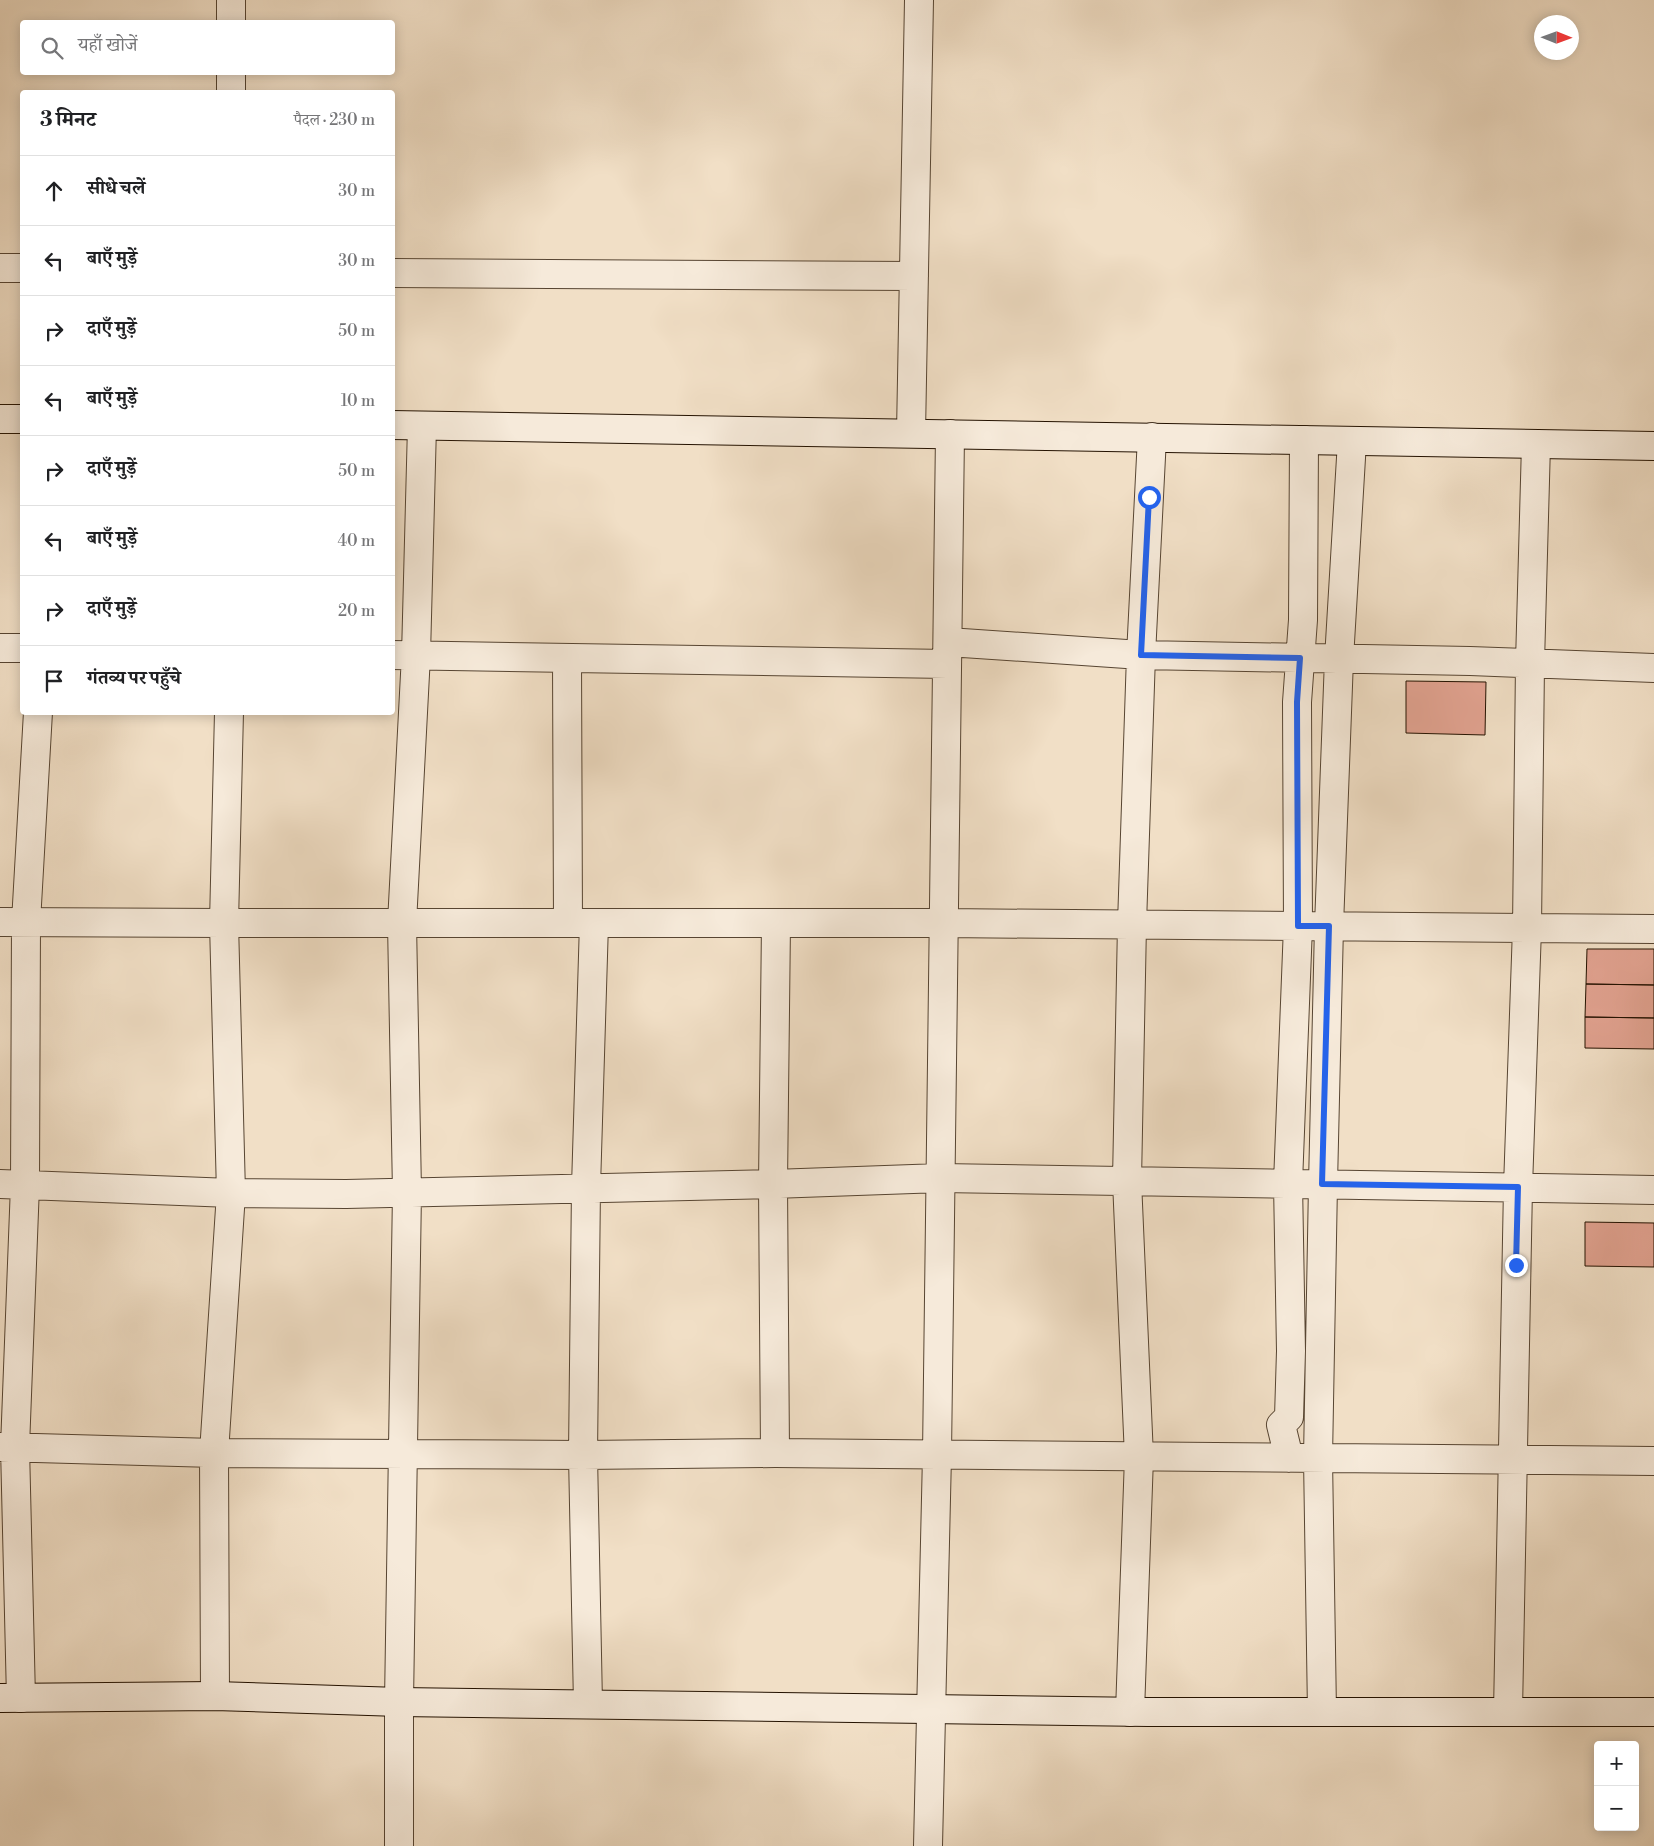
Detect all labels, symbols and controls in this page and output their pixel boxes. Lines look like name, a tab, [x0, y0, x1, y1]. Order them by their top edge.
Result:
north arrow	[1534, 15, 1579, 60]
search box	[20, 20, 395, 75]
text: यहाँ खोजें	[78, 33, 138, 57]
icon: search	[38, 34, 66, 62]
text: 3 मिनट	[40, 107, 96, 133]
text: पैदल · 230 m	[294, 110, 375, 130]
text: सीधे चलें	[87, 176, 145, 200]
icon: ahead	[40, 177, 68, 205]
text: 30 m	[338, 181, 375, 201]
text: बाएँ मुड़ें	[87, 246, 137, 270]
icon: left	[40, 247, 68, 275]
text: 30 m	[338, 251, 375, 271]
text: दाएँ मुड़ें	[87, 316, 137, 340]
icon: right	[40, 317, 68, 345]
text: 50 m	[338, 321, 375, 341]
text: बाएँ मुड़ें	[87, 386, 137, 410]
icon: left	[40, 387, 68, 415]
text: 10 m	[341, 391, 375, 411]
text: दाएँ मुड़ें	[87, 456, 137, 480]
icon: right	[40, 457, 68, 485]
text: 50 m	[338, 461, 375, 481]
route start	[1138, 486, 1161, 509]
text: बाएँ मुड़ें	[87, 526, 137, 550]
icon: left	[40, 527, 68, 555]
text: 40 m	[338, 531, 375, 551]
text: दाएँ मुड़ें	[87, 596, 137, 620]
icon: right	[40, 597, 68, 625]
text: 20 m	[338, 601, 375, 621]
text: गंतव्य पर पहुँचे	[87, 666, 181, 690]
icon: arrive	[40, 667, 68, 695]
route end	[1505, 1254, 1528, 1277]
map controls	[1594, 1741, 1639, 1831]
button: +	[1594, 1741, 1639, 1786]
button: −	[1594, 1786, 1639, 1831]

